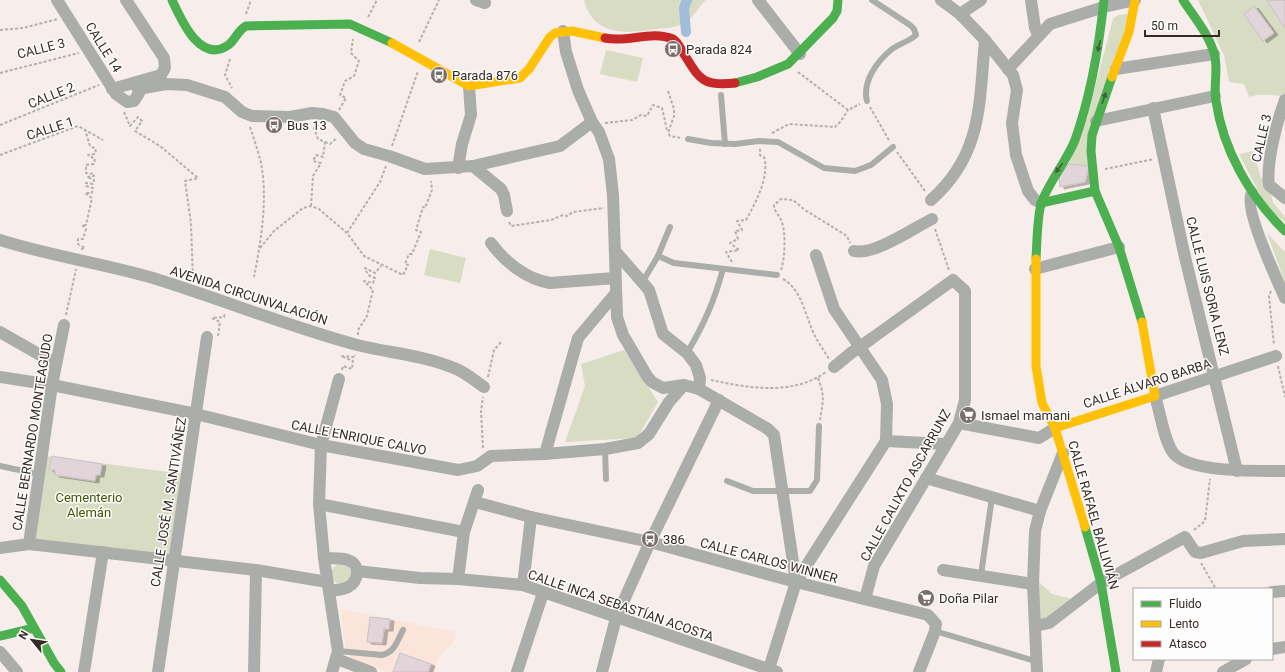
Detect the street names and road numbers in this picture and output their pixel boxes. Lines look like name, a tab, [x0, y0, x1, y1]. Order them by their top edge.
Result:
street label: CALLE 14	[82, 19, 125, 76]
street label: CALLE 3	[16, 35, 67, 62]
street label: CALLE 2	[26, 79, 77, 112]
street label: CALLE 3	[1249, 113, 1274, 164]
street label: CALLE 1	[25, 114, 76, 143]
street label: CALLE LUIS SORIA LENZ	[1183, 215, 1232, 357]
street label: AVENIDA CIRCUNVALACIÓN	[168, 263, 329, 328]
street label: CALLE BERNARDO MONTEAGUDO	[9, 332, 56, 532]
street label: CALLE ÁLVARO BARBA	[1081, 356, 1213, 411]
street label: CALLE CALIXTO ASCARRUNZ	[857, 406, 954, 564]
street label: CALLE JOSÉ M. SANTIVÁÑEZ	[147, 416, 189, 588]
street label: CALLE ENRIQUE CALVO	[290, 417, 428, 458]
street label: CALLE RAFAEL BALLIVIÁN	[1065, 439, 1122, 591]
street label: CALLE CARLOS WINNER	[698, 535, 839, 586]
street label: CALLE INCA SEBASTÍAN ACOSTA	[526, 567, 716, 645]

